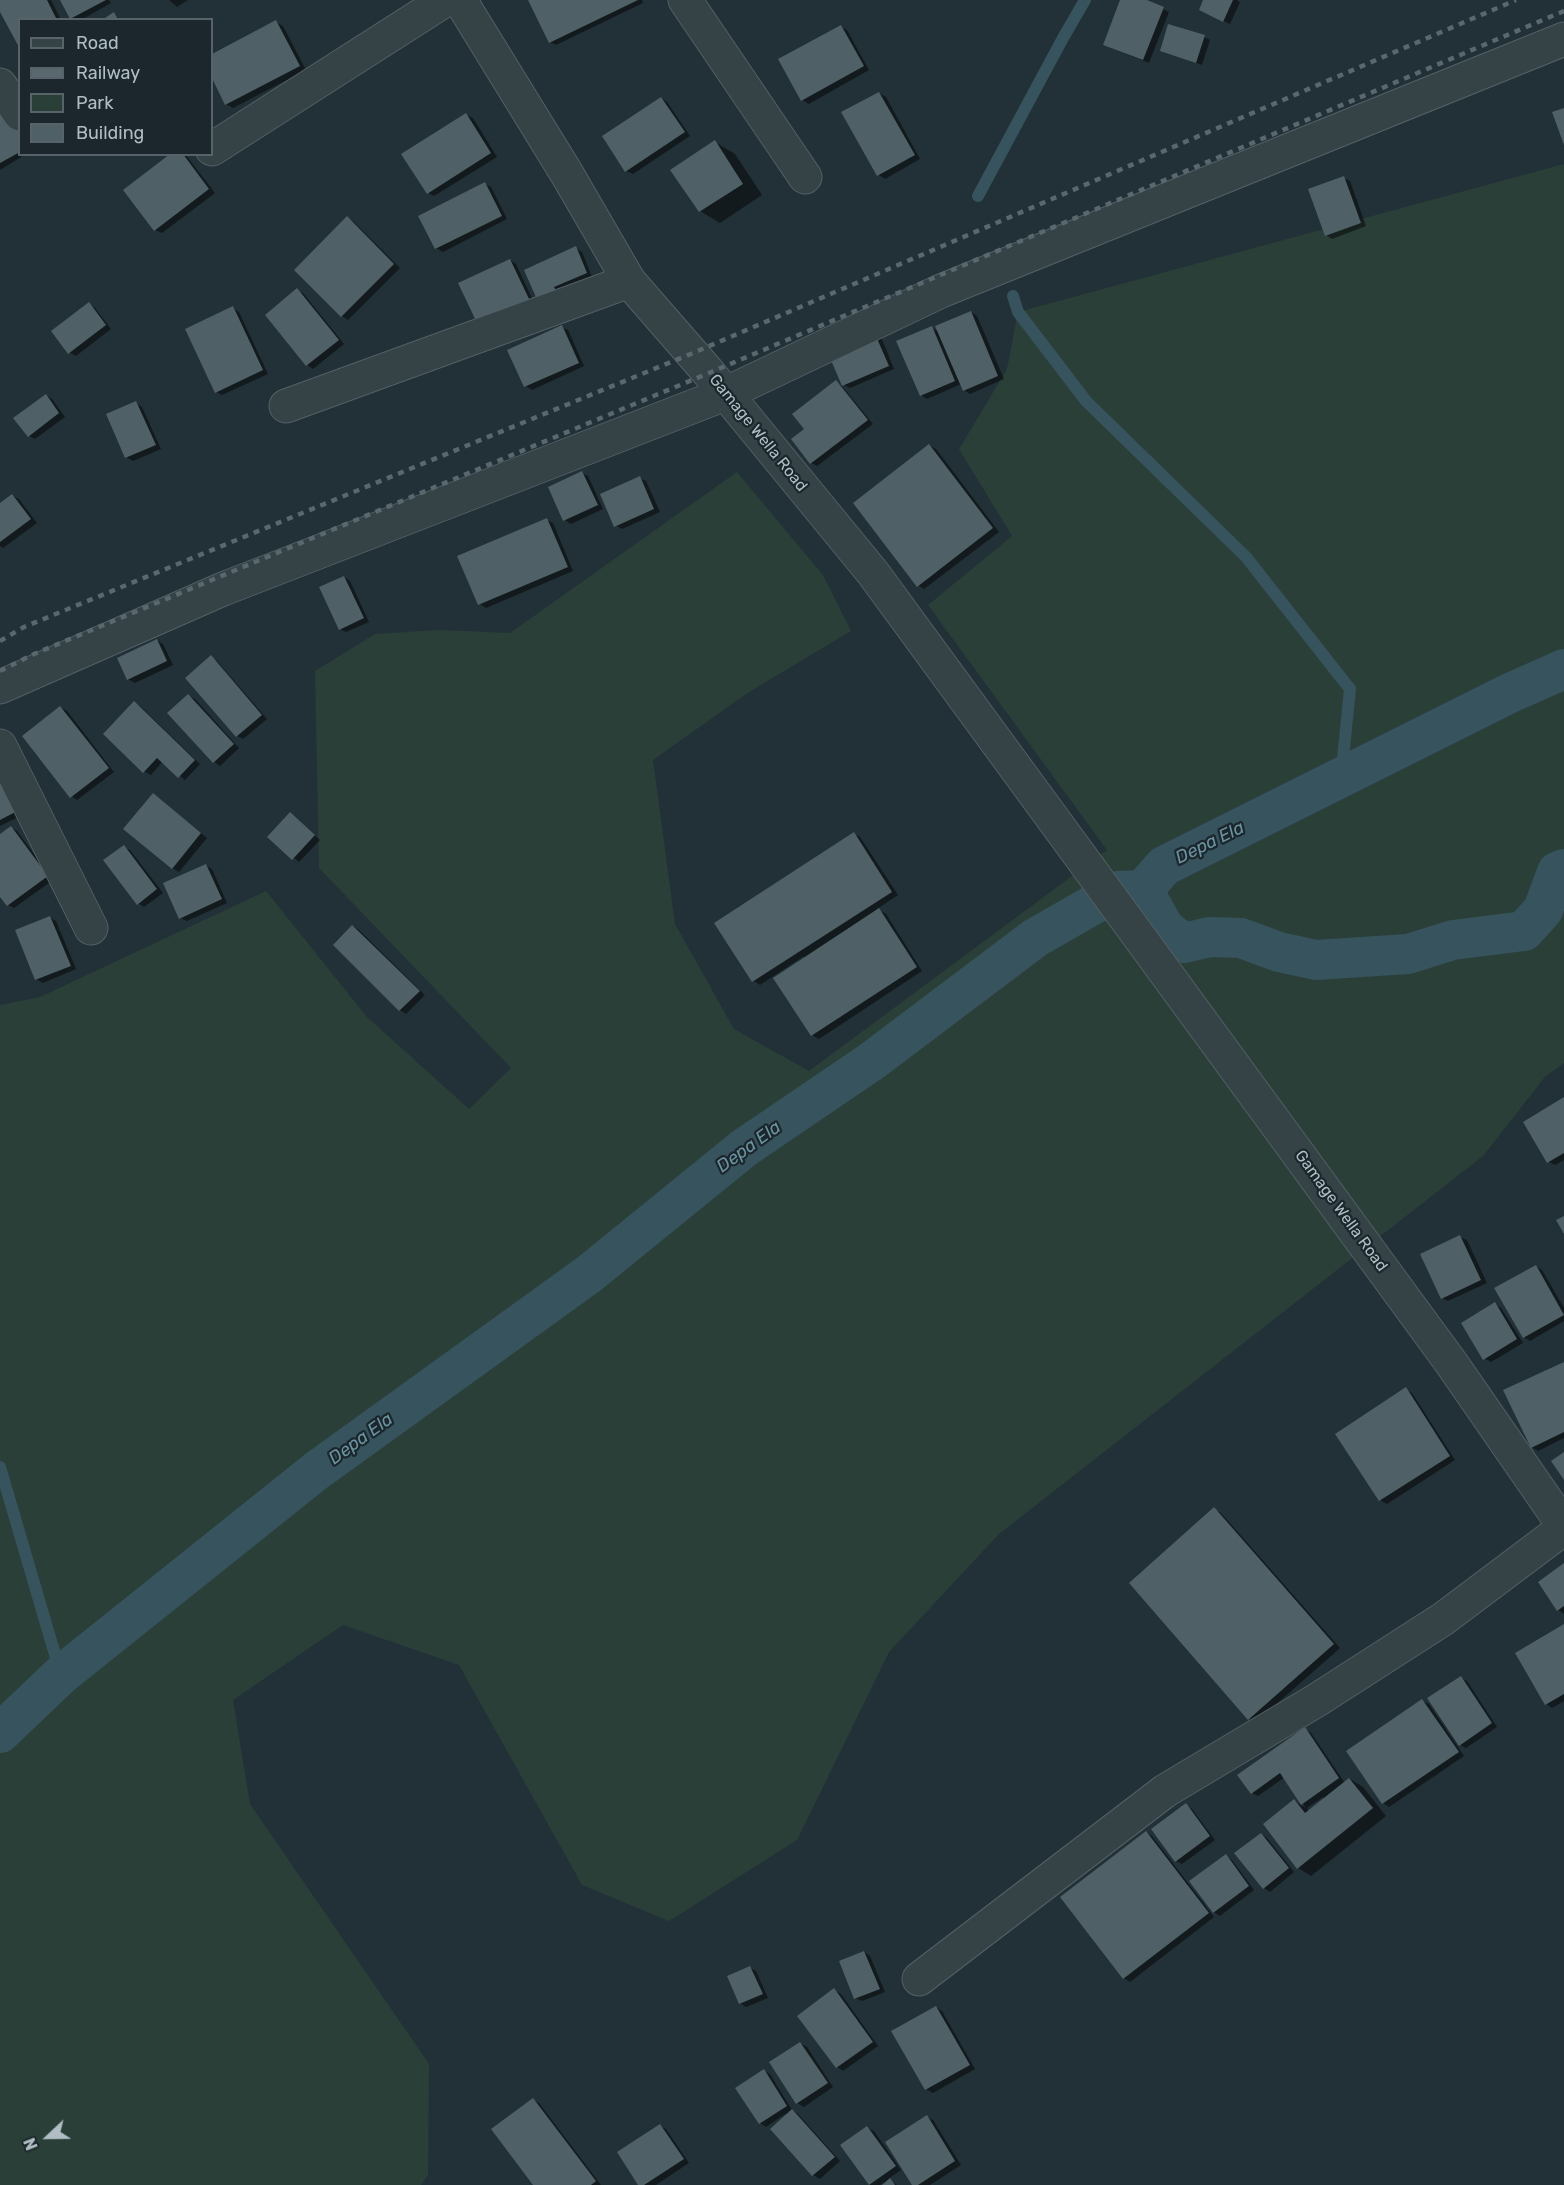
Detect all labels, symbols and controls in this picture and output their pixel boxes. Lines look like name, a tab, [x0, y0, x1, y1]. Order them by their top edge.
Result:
legend	[18, 18, 213, 156]
text: Road	[76, 32, 119, 54]
text: Railway	[76, 62, 140, 84]
text: Park	[76, 92, 113, 114]
text: Building	[76, 122, 144, 144]
street label: Gamage Wella Road	[705, 371, 811, 495]
water label: Depa Ela	[1172, 817, 1248, 869]
water label: Depa Ela	[713, 1117, 785, 1177]
street label: Gamage Wella Road	[1291, 1147, 1391, 1275]
water label: Depa Ela	[325, 1409, 397, 1469]
north arrow	[18, 2107, 78, 2167]
text: N	[20, 2135, 42, 2153]

